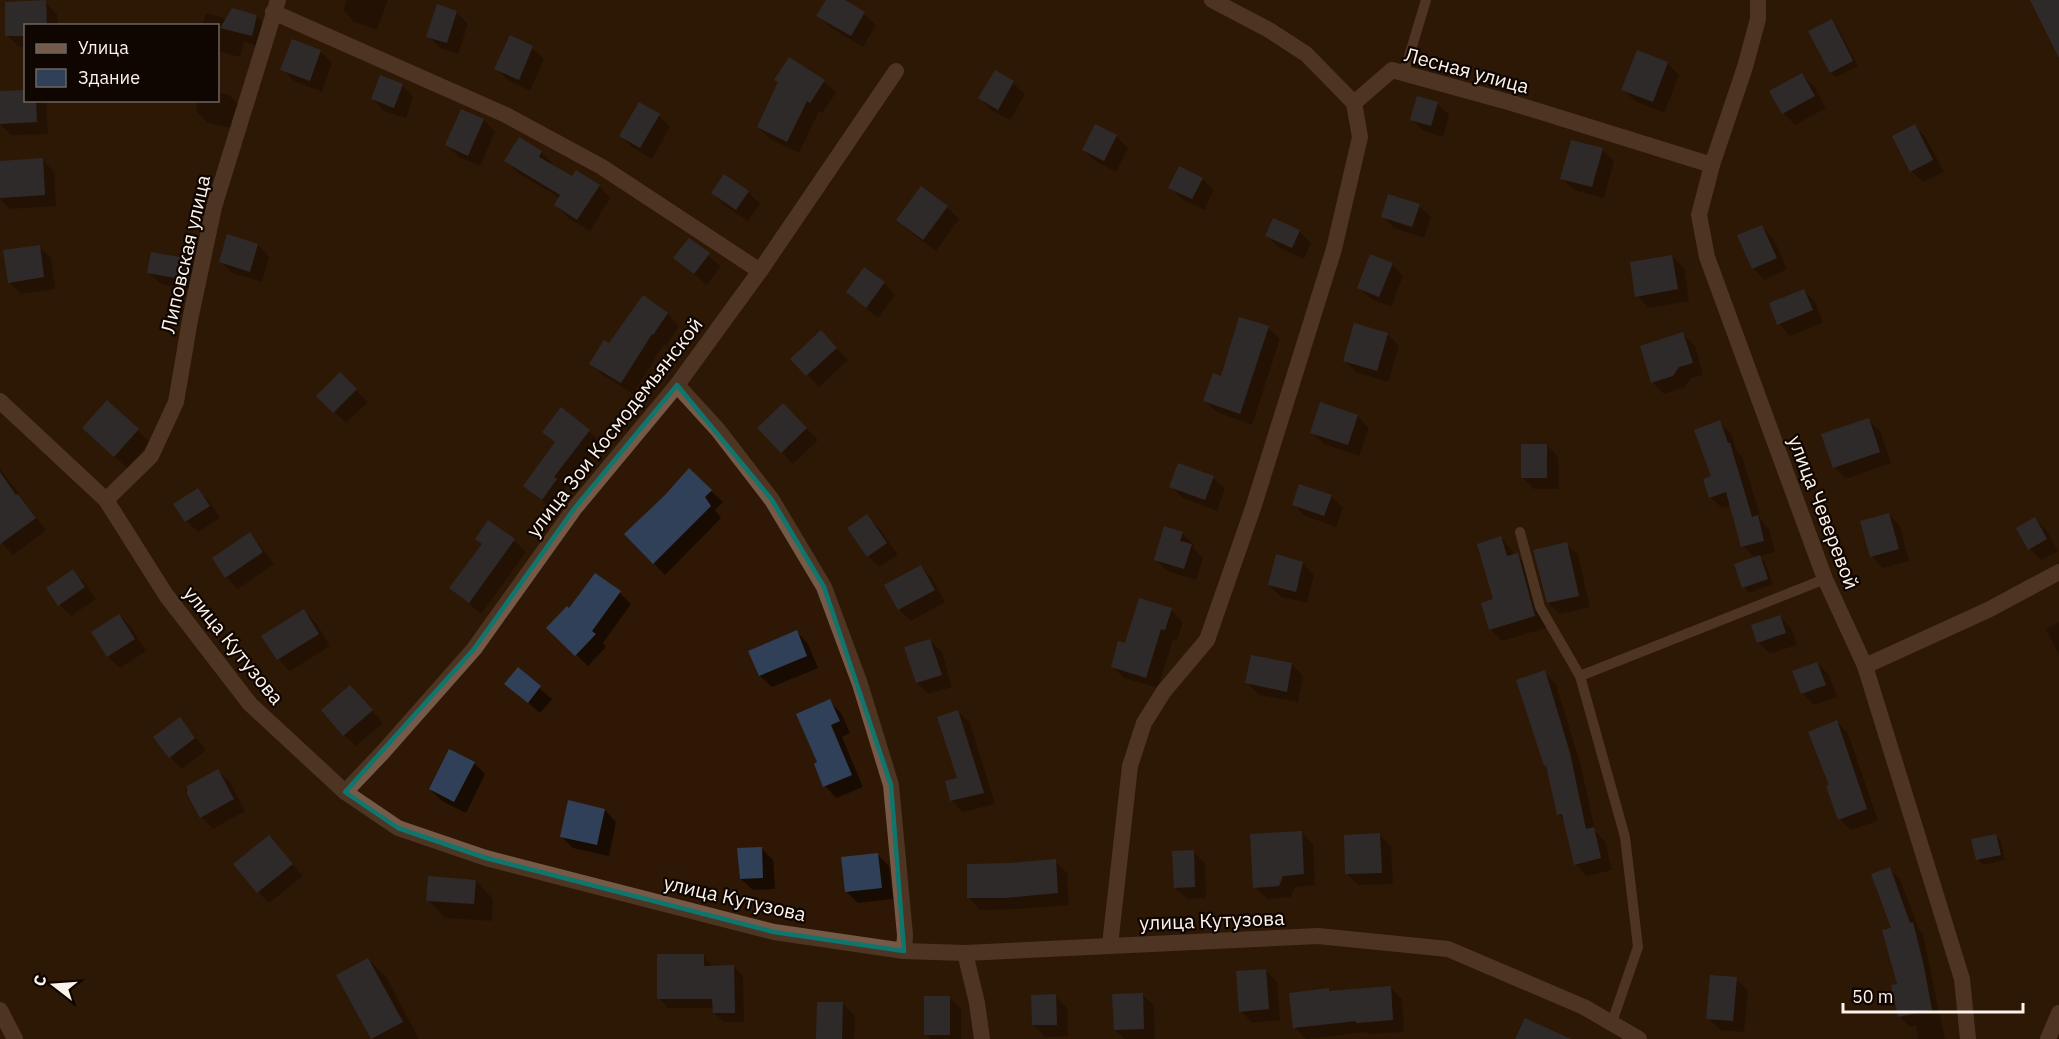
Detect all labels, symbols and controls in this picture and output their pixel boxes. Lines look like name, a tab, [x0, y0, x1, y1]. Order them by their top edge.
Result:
legend	[24, 24, 219, 102]
text: Улица	[78, 36, 129, 59]
street label: Лесная улица	[1402, 40, 1533, 100]
text: Здание	[78, 66, 140, 89]
street label: Липовская улица	[154, 172, 216, 336]
street label: улица Зои Космодемьянской	[520, 311, 708, 543]
street label: улица Чеверевой	[1782, 431, 1866, 593]
street label: улица Кутузова	[178, 580, 290, 710]
street label: улица Кутузова	[661, 868, 809, 928]
street label: улица Кутузова	[1139, 904, 1286, 936]
north arrow	[24, 955, 84, 1015]
text: С	[29, 973, 51, 989]
scale bar	[1843, 976, 2023, 1014]
text: 50 m	[1852, 985, 1894, 1008]

